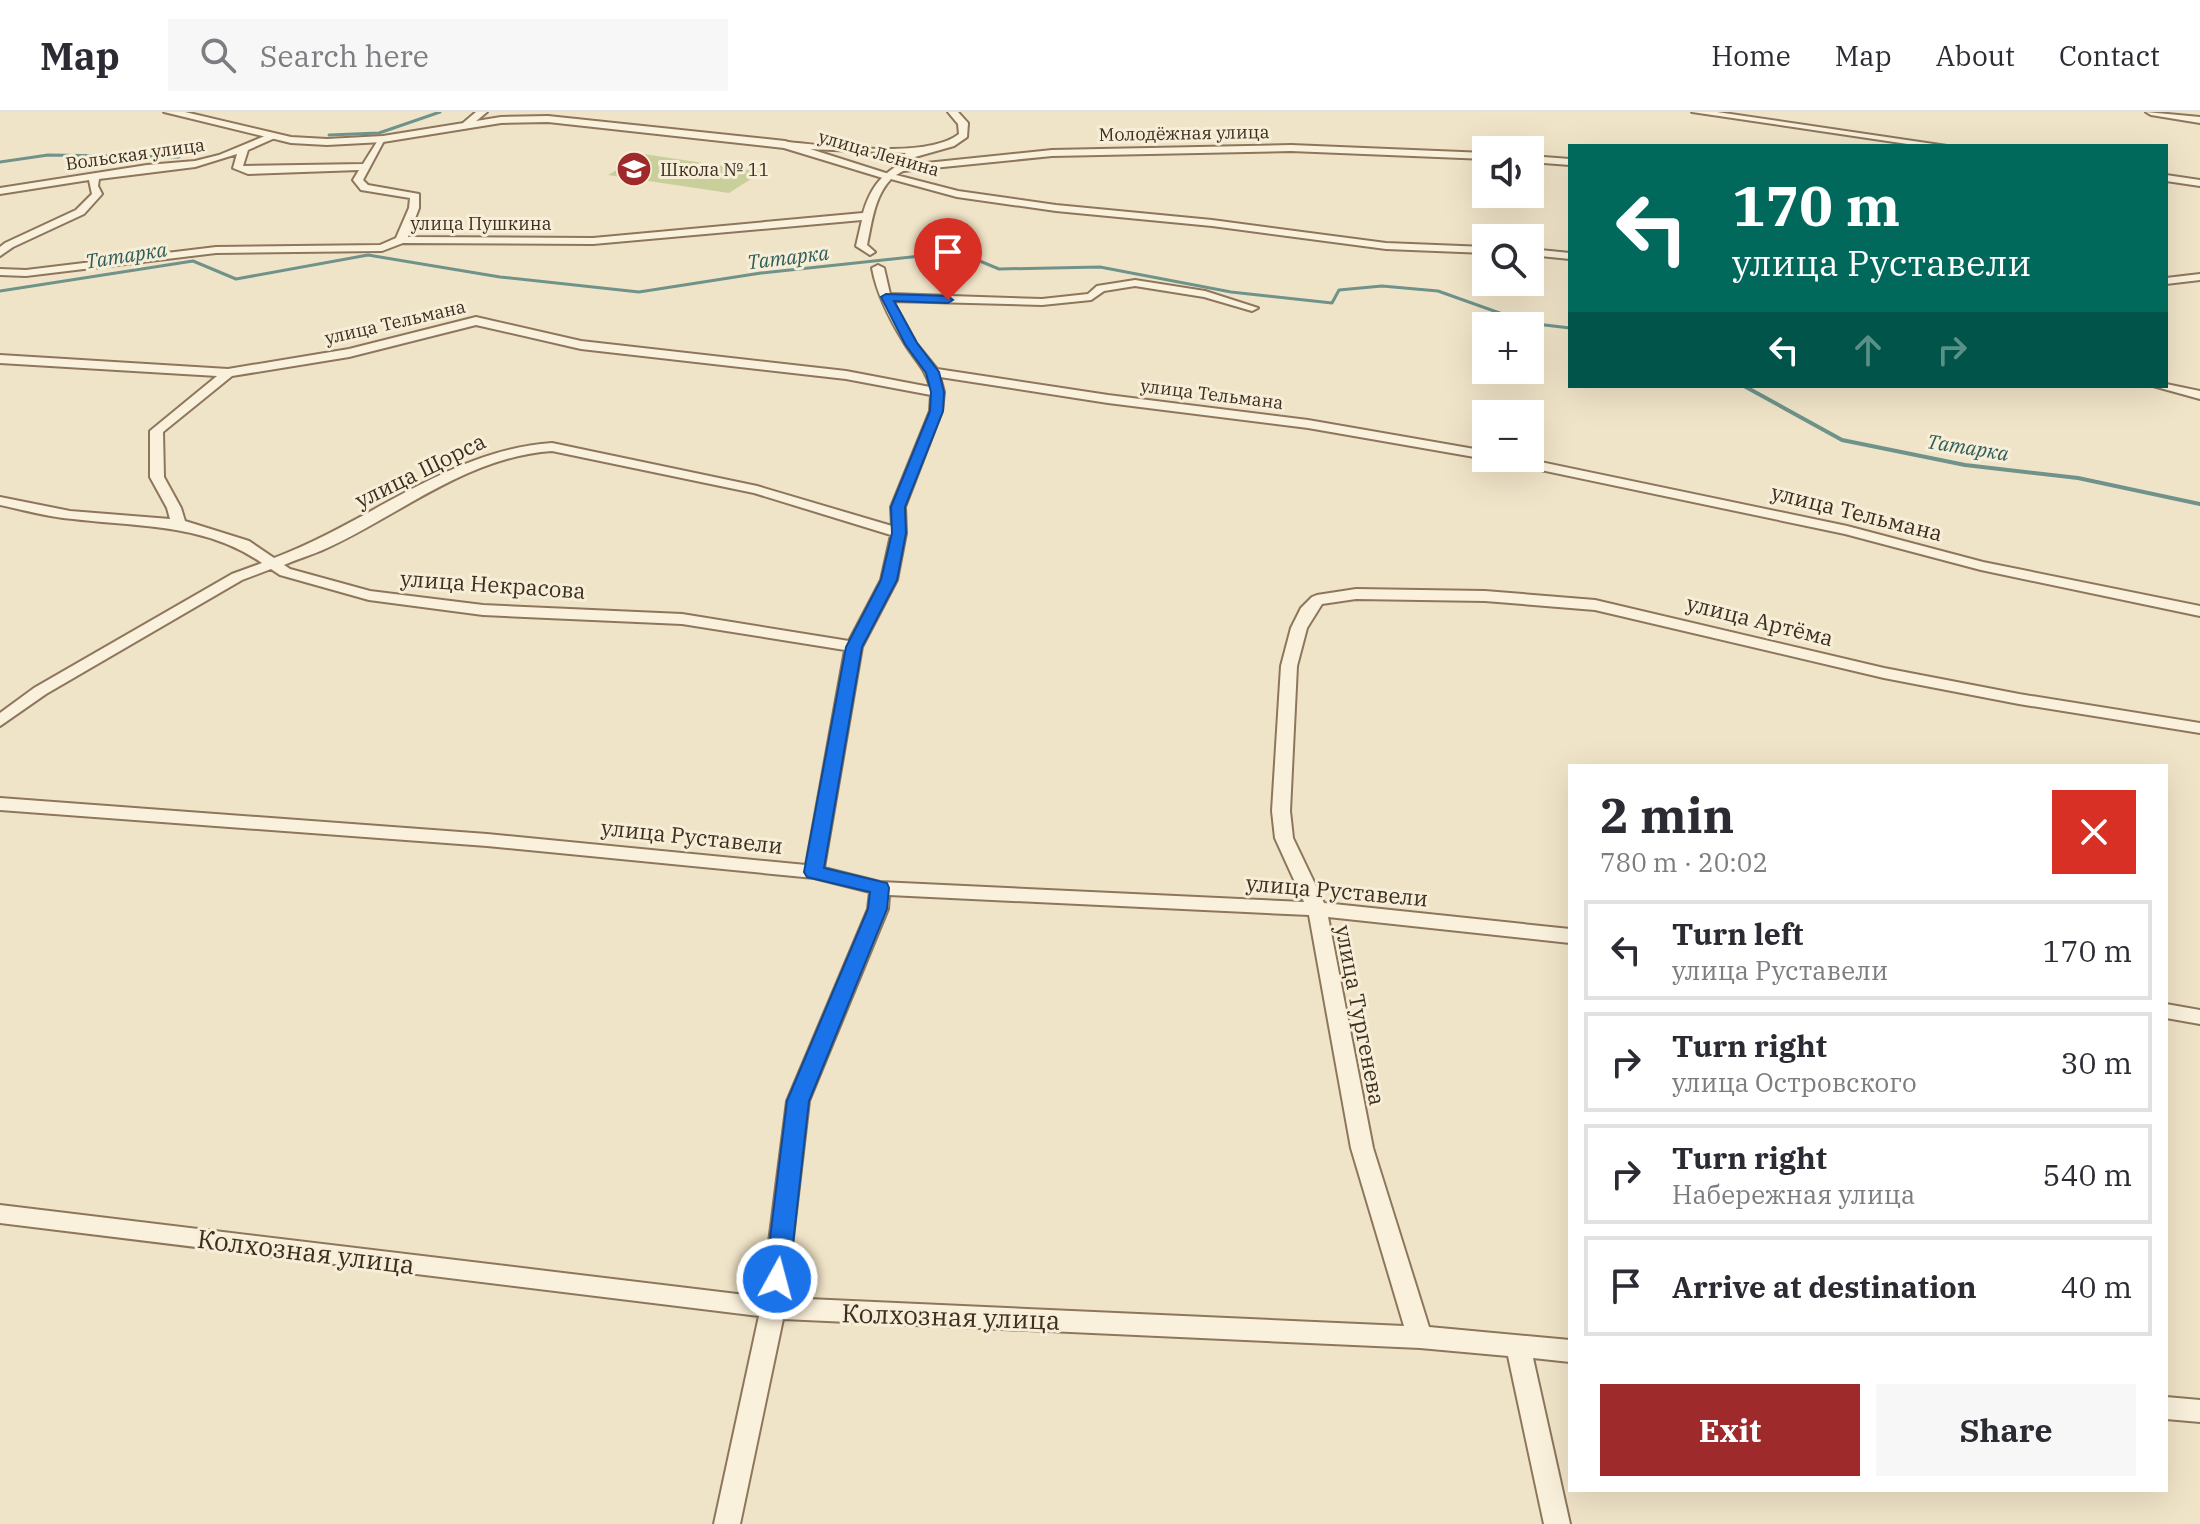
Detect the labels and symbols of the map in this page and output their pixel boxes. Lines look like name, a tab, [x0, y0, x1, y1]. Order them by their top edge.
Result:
street label: Молодёжная улица	[1098, 120, 1270, 146]
street label: улица Ленина	[816, 125, 942, 181]
street label: Вольская улица	[64, 133, 206, 175]
school or university icon: Школа № 11	[615, 150, 653, 188]
place label: Школа № 11	[660, 158, 769, 181]
street label: улица Пушкина	[410, 212, 552, 235]
pin	[914, 218, 982, 300]
water label: Татарка	[83, 235, 169, 275]
water label: Татарка	[745, 239, 831, 275]
street label: улица Тельмана	[322, 295, 468, 349]
street label: улица Тельмана	[1139, 374, 1285, 414]
street label: улица Щорса	[350, 426, 490, 514]
water label: Татарка	[1925, 427, 2011, 467]
street label: улица Тельмана	[1768, 477, 1946, 547]
street label: улица Некрасова	[399, 563, 587, 605]
street label: улица Артёма	[1683, 588, 1837, 652]
street label: улица Руставели	[600, 812, 784, 860]
street label: улица Руставели	[1245, 868, 1429, 912]
street label: улица Тургенева	[1329, 922, 1393, 1108]
street label: Колхозная улица	[195, 1221, 417, 1281]
position arrow	[735, 1237, 819, 1321]
street label: Колхозная улица	[841, 1295, 1061, 1337]

